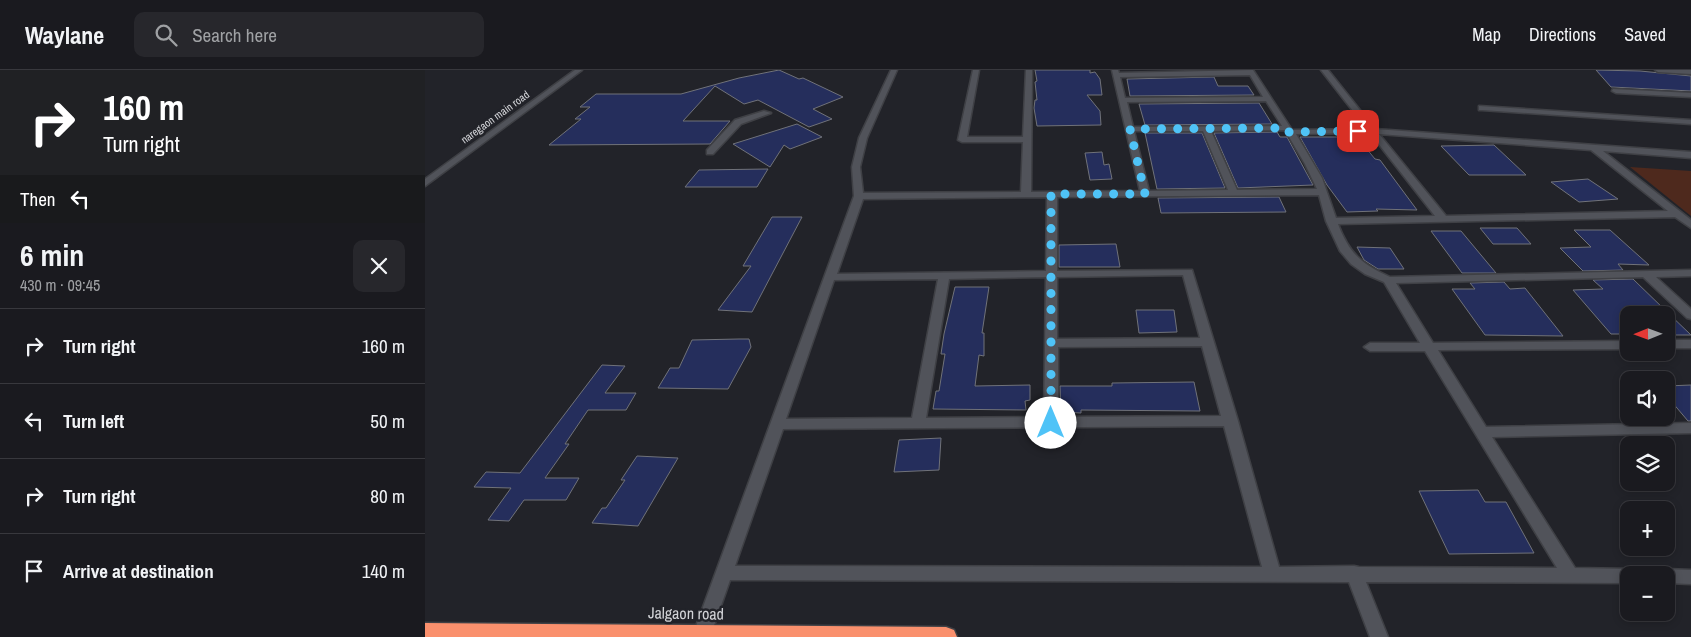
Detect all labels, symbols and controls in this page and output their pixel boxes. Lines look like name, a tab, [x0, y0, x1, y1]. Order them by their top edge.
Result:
search box	[134, 12, 484, 57]
text: Waylane	[25, 19, 104, 51]
icon: search	[152, 21, 180, 49]
text: Search here	[192, 22, 277, 48]
text: Map	[1472, 22, 1501, 47]
text: Directions	[1529, 22, 1596, 47]
text: Saved	[1624, 22, 1666, 47]
text: 160 m	[103, 84, 184, 131]
street label: naregaon main road	[458, 87, 532, 147]
icon: right	[20, 90, 85, 155]
pin	[1337, 110, 1379, 152]
icon: arrive	[1344, 117, 1372, 145]
text: Turn right	[103, 129, 180, 159]
icon: left	[66, 185, 94, 213]
text: Then	[20, 186, 56, 212]
text: 6 min	[20, 235, 84, 275]
button: close	[353, 240, 405, 292]
text: 430 m · 09:45	[20, 274, 100, 296]
north arrow	[1620, 306, 1675, 361]
map controls	[1620, 306, 1675, 621]
icon: right	[20, 332, 48, 360]
text: Turn right	[63, 333, 135, 359]
text: 160 m	[362, 333, 405, 359]
button: sound	[1620, 371, 1675, 426]
position arrow	[1024, 396, 1076, 448]
icon: left	[20, 407, 48, 435]
text: Turn left	[63, 408, 124, 434]
text: 50 m	[370, 408, 405, 434]
button: layers	[1620, 436, 1675, 491]
icon: right	[20, 482, 48, 510]
text: Turn right	[63, 483, 135, 509]
text: 80 m	[370, 483, 405, 509]
button: +	[1620, 501, 1675, 556]
icon: arrive	[20, 557, 48, 585]
text: Arrive at destination	[63, 558, 214, 584]
text: 140 m	[362, 558, 405, 584]
button: −	[1620, 566, 1675, 621]
street label: Jalgaon road	[648, 601, 724, 625]

